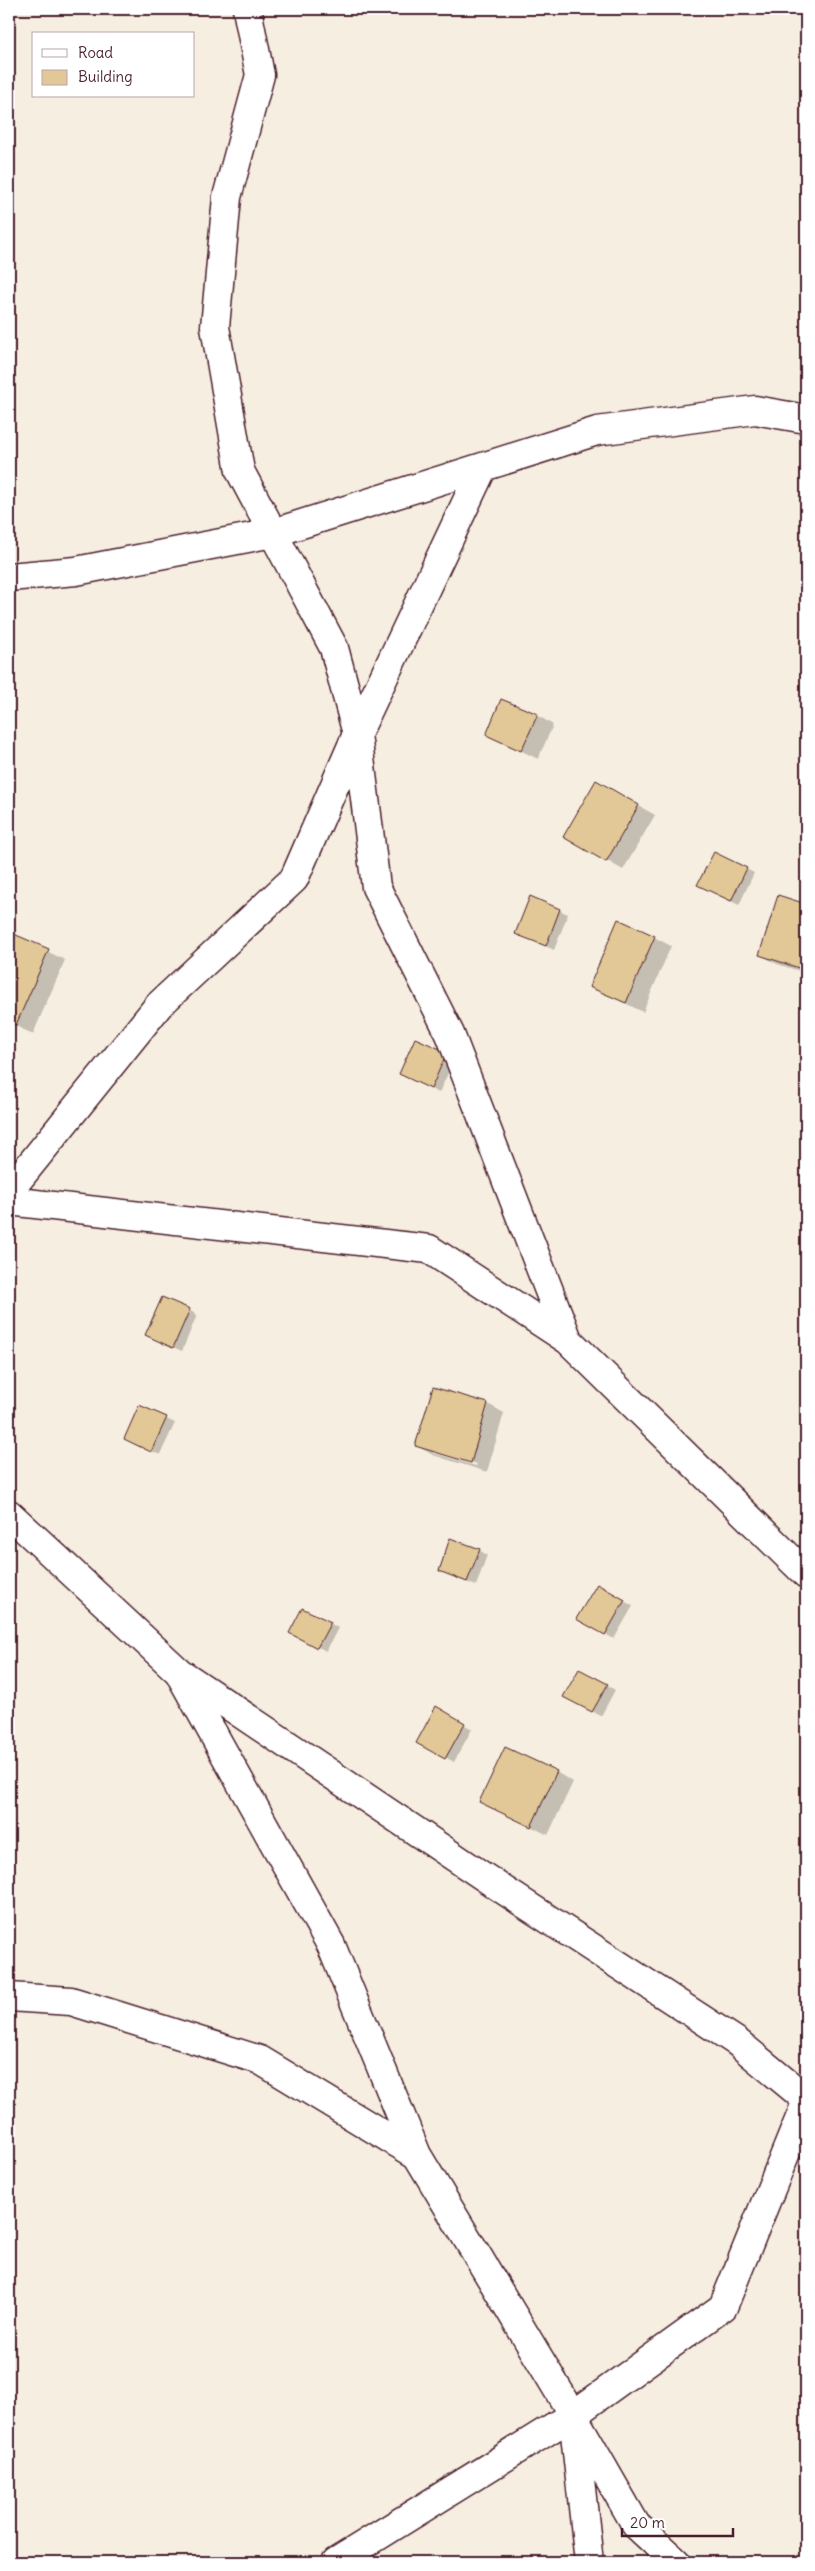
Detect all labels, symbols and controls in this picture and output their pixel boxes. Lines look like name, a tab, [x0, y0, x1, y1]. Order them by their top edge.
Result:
legend	[32, 32, 195, 98]
text: Road	[78, 43, 113, 62]
text: Building	[78, 67, 133, 86]
scale bar	[622, 2506, 734, 2538]
text: 20 m	[630, 2513, 665, 2532]

